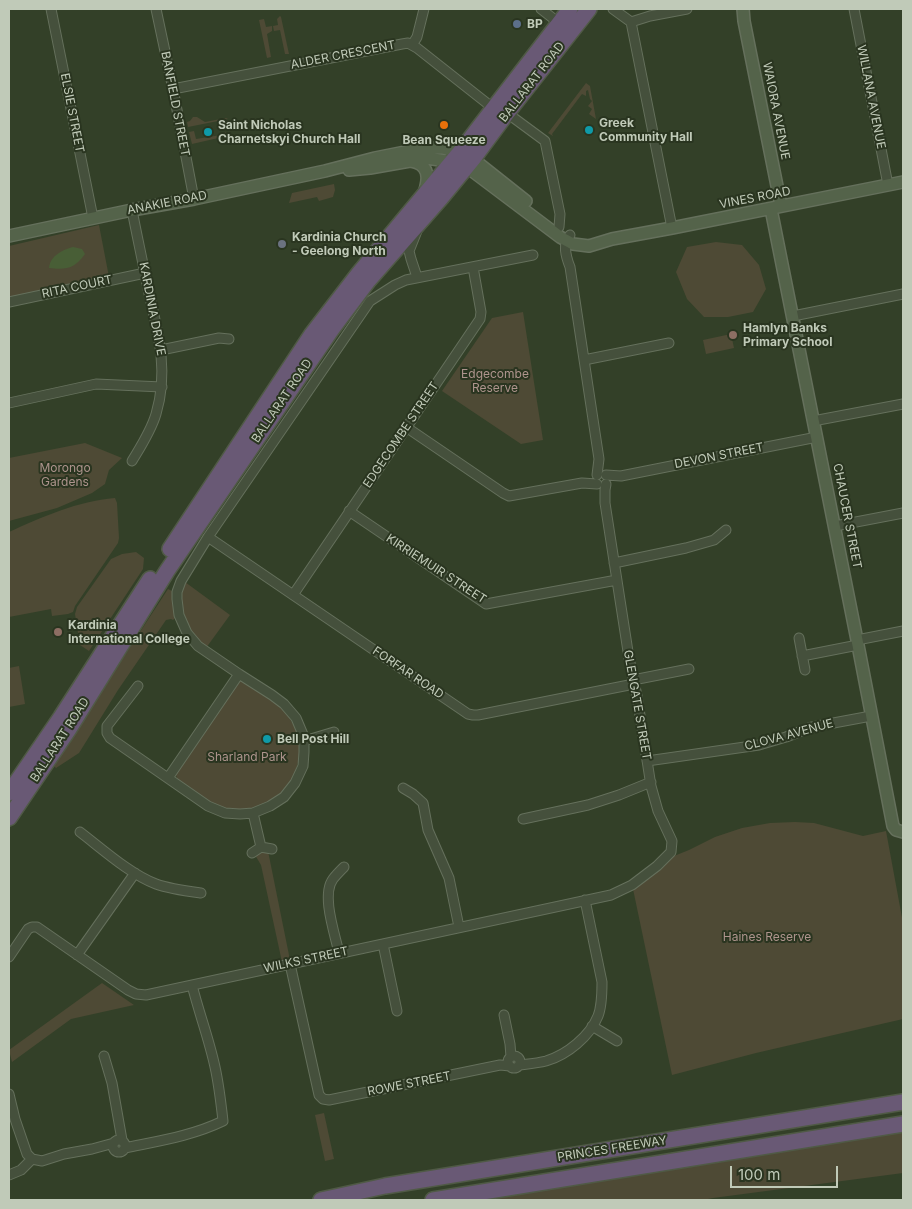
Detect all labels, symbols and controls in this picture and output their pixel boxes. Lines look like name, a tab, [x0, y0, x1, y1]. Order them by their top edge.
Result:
place label: BP	[527, 17, 543, 31]
marker: BP	[511, 18, 523, 30]
street label: ALDER CRESCENT	[290, 38, 396, 72]
street label: BALLARAT ROAD	[496, 39, 568, 125]
street label: WILLANA AVENUE	[854, 44, 888, 150]
street label: BANFIELD STREET	[158, 50, 192, 158]
street label: WAIORA AVENUE	[759, 61, 793, 161]
street label: ELSIE STREET	[57, 72, 87, 154]
place label: Greek Community Hall	[599, 116, 692, 144]
place label: Saint Nicholas Charnetskyi Church Hall	[218, 118, 361, 146]
marker: Bean Squeeze	[438, 119, 450, 131]
marker: Greek Community Hall	[583, 124, 595, 136]
marker: Saint Nicholas Charnetskyi Church Hall	[202, 126, 214, 138]
place label: Bean Squeeze	[402, 133, 486, 147]
street label: VINES ROAD	[718, 184, 792, 212]
street label: ANAKIE ROAD	[126, 188, 208, 218]
place label: Kardinia Church - Geelong North	[292, 230, 386, 258]
marker: Kardinia Church - Geelong North	[276, 238, 288, 250]
street label: KARDINIA DRIVE	[136, 261, 168, 357]
street label: RITA COURT	[40, 273, 114, 301]
place label: Hamlyn Banks Primary School	[743, 321, 832, 349]
marker: Hamlyn Banks Primary School	[727, 329, 739, 341]
street label: BALLARAT ROAD	[249, 357, 315, 445]
park label: Edgecombe Reserve	[461, 367, 529, 395]
street label: EDGECOMBE STREET	[360, 379, 442, 491]
street label: DEVON STREET	[673, 440, 765, 472]
park label: Morongo Gardens	[39, 461, 91, 489]
street label: CHAUCER STREET	[830, 462, 864, 570]
street label: KIRRIEMUIR STREET	[383, 531, 489, 607]
place label: Kardinia International College	[68, 618, 190, 646]
marker: Kardinia International College	[52, 626, 64, 638]
street label: FORFAR ROAD	[370, 644, 446, 702]
street label: GLENGATE STREET	[620, 649, 654, 761]
street label: BALLARAT ROAD	[27, 695, 93, 785]
street label: CLOVA AVENUE	[743, 716, 835, 754]
place label: Bell Post Hill	[277, 732, 349, 746]
marker: Bell Post Hill	[261, 733, 273, 745]
park label: Sharland Park	[207, 750, 287, 764]
park label: Haines Reserve	[723, 930, 811, 944]
street label: WILKS STREET	[262, 944, 350, 976]
street label: ROWE STREET	[366, 1069, 452, 1099]
street label: PRINCES FREEWAY	[556, 1133, 668, 1165]
scale bar	[732, 1156, 840, 1188]
text: 100 m	[738, 1165, 780, 1184]

